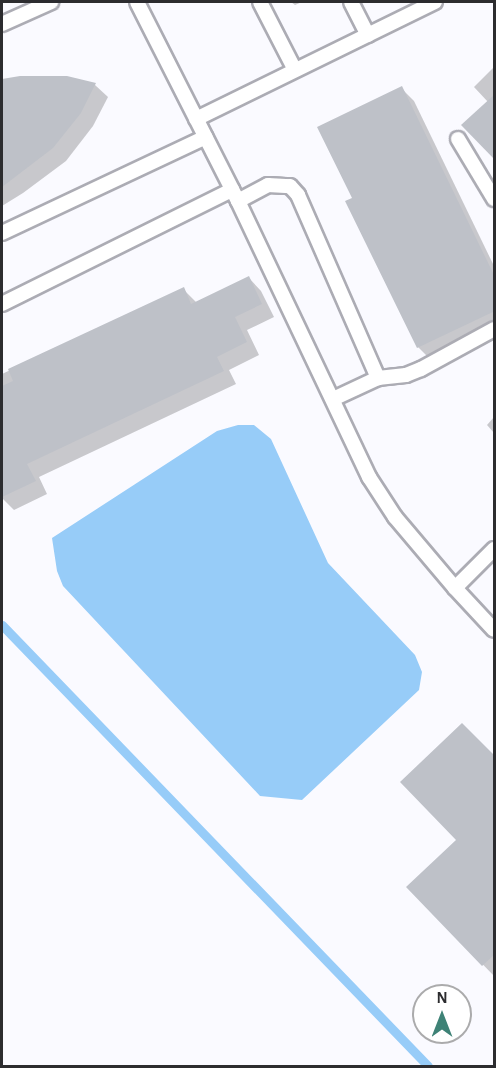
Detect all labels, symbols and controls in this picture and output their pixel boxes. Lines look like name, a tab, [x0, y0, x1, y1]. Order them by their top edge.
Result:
north arrow	[412, 984, 472, 1044]
text: N	[436, 990, 448, 1006]

